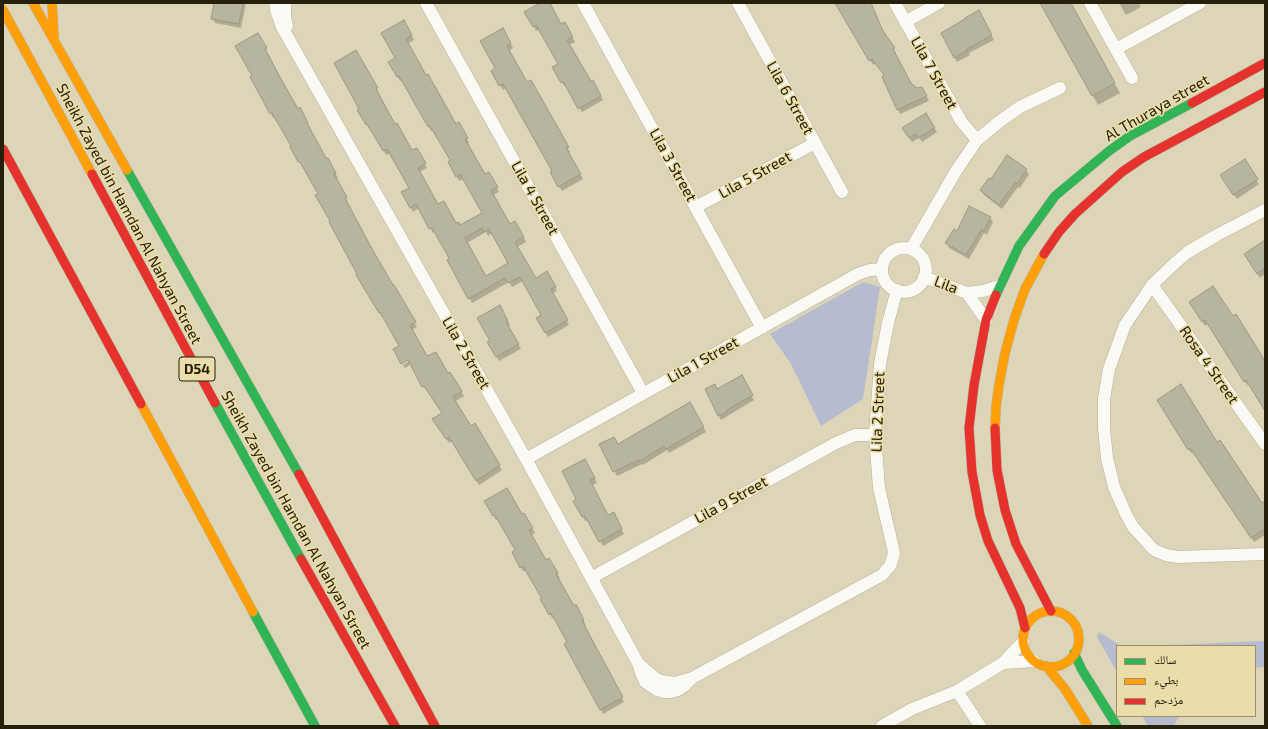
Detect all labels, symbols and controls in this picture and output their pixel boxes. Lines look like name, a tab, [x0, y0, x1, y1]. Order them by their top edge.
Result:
street label: Lila 7 Street	[907, 34, 961, 112]
street label: Lila 6 Street	[762, 58, 818, 138]
street label: Al Thuraya street	[1101, 71, 1213, 145]
street label: Sheikh Zayed bin Hamdan Al Nahyan Street	[52, 81, 206, 347]
street label: Lila 3 Street	[646, 125, 700, 205]
street label: Lila 5 Street	[715, 148, 795, 202]
street label: Lila 4 Street	[507, 158, 563, 238]
street label: Lila	[932, 272, 960, 298]
street label: Lila 2 Street	[438, 313, 494, 393]
street label: Rosa 4 Street	[1175, 322, 1243, 408]
street label: Lila 1 Street	[664, 333, 742, 387]
road number: D54	[179, 357, 215, 381]
street label: Lila 2 Street	[868, 371, 888, 453]
street label: Sheikh Zayed bin Hamdan Al Nahyan Street	[217, 388, 375, 652]
street label: Lila 9 Street	[691, 472, 771, 528]
legend	[1116, 645, 1256, 717]
text: سالك	[1154, 652, 1176, 666]
text: بطيء	[1154, 672, 1178, 686]
text: مزدحم	[1154, 692, 1183, 706]

